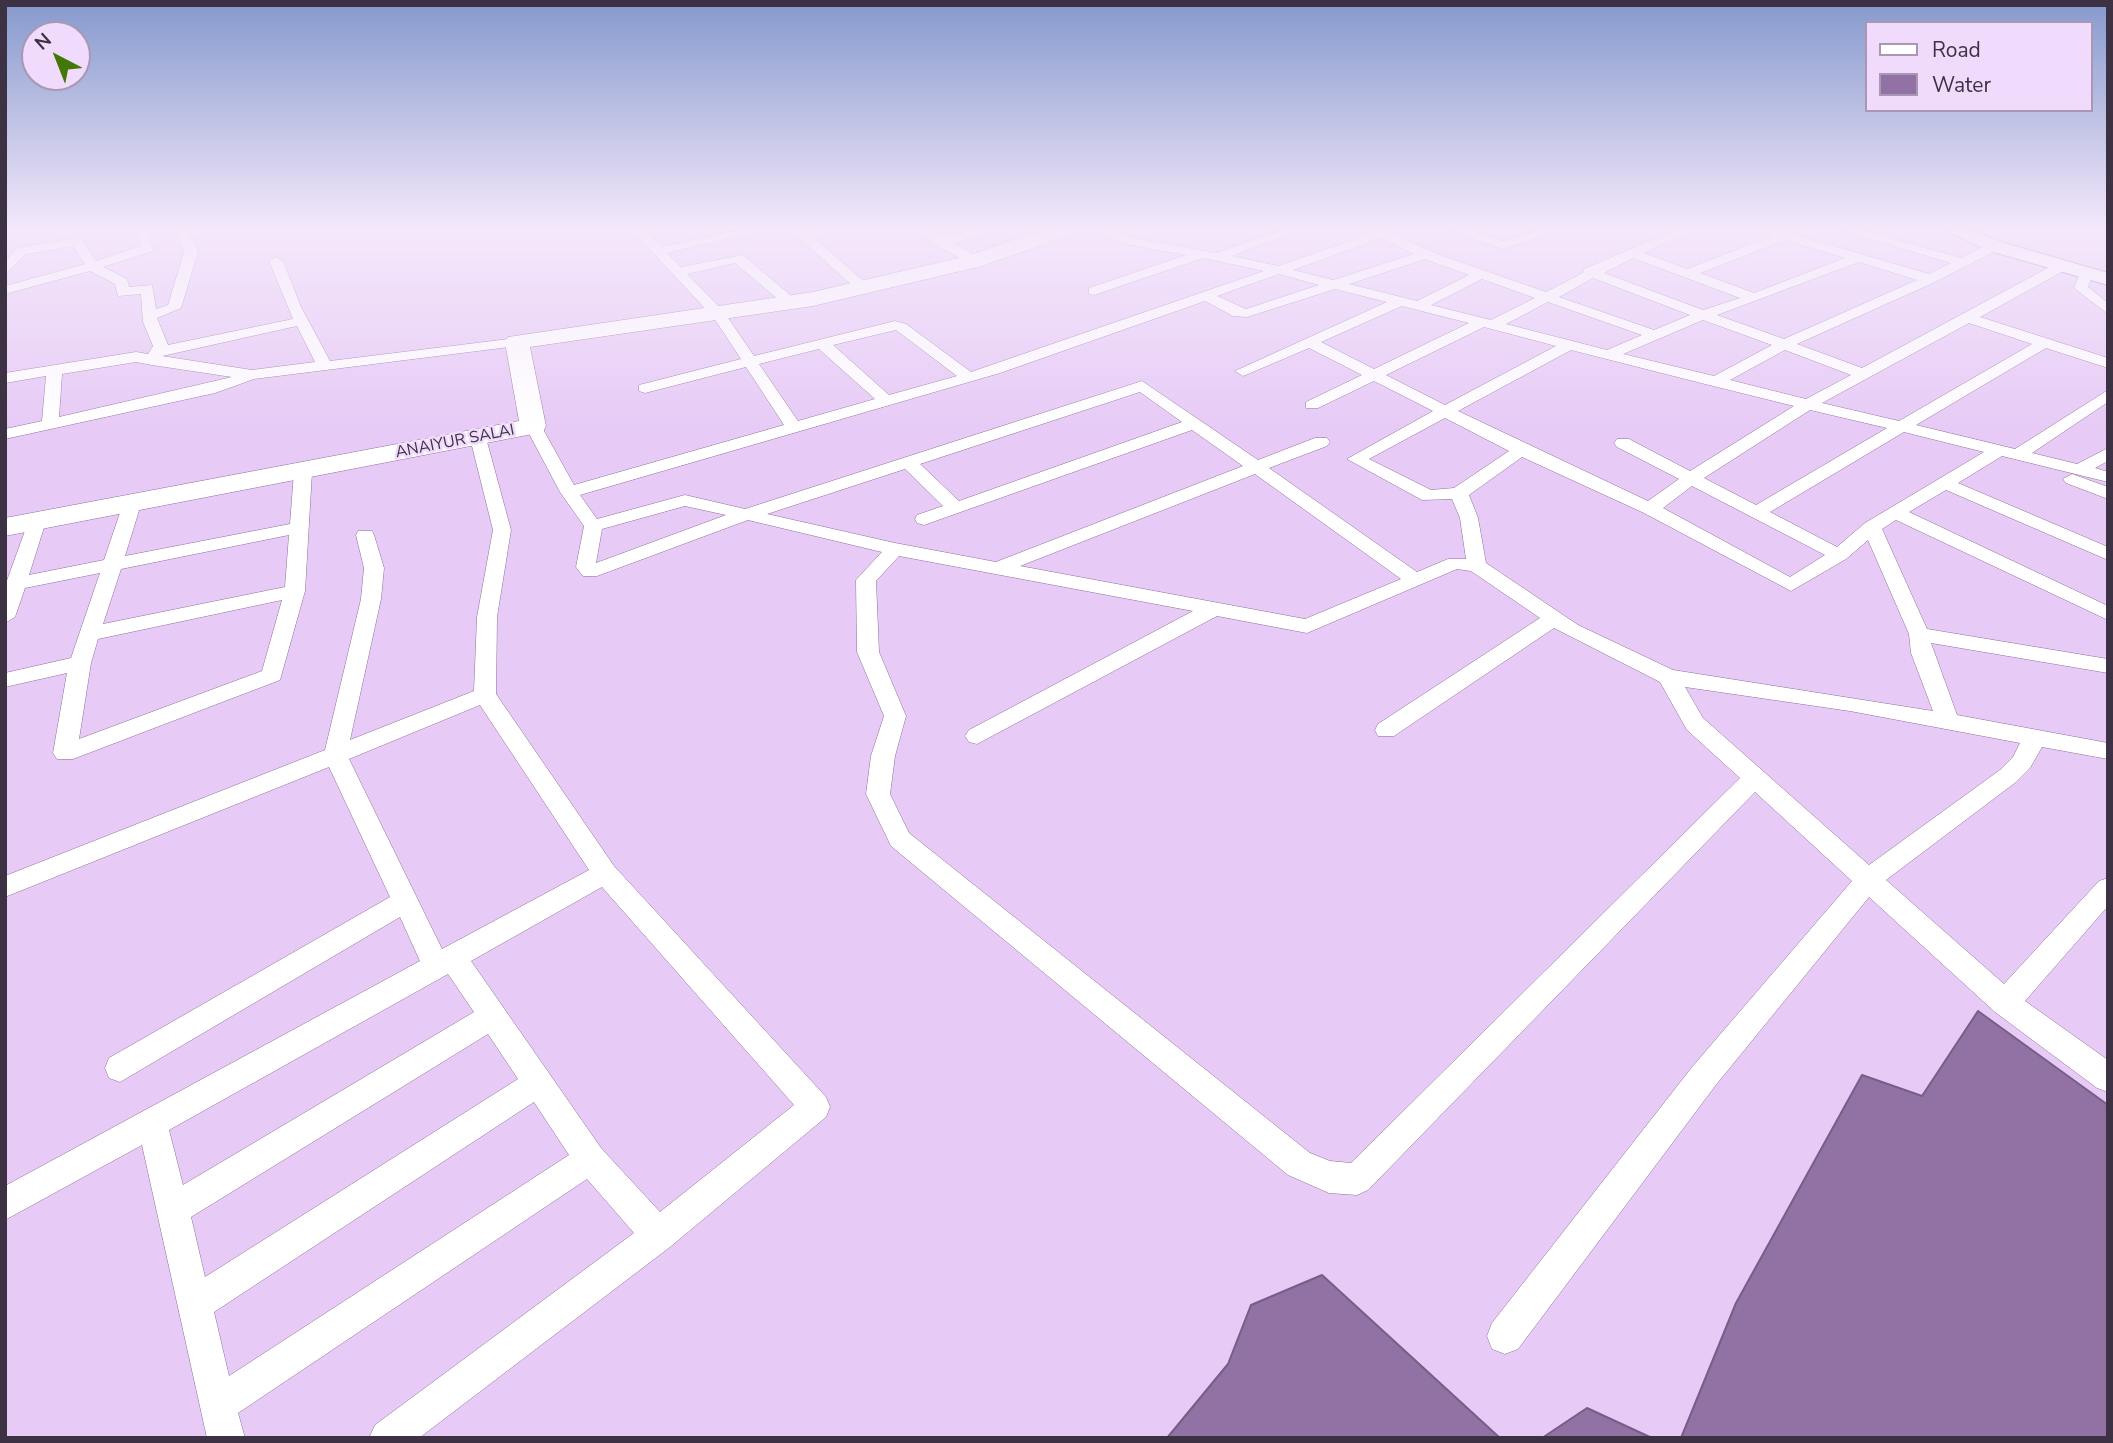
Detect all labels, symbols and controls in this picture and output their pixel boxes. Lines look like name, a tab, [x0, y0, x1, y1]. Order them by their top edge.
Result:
north arrow	[21, 21, 91, 91]
legend	[1864, 21, 2092, 112]
text: N	[29, 27, 57, 56]
text: Road	[1932, 36, 1981, 64]
text: Water	[1932, 71, 1991, 99]
street label: ANAIYUR SALAI	[394, 421, 516, 463]

